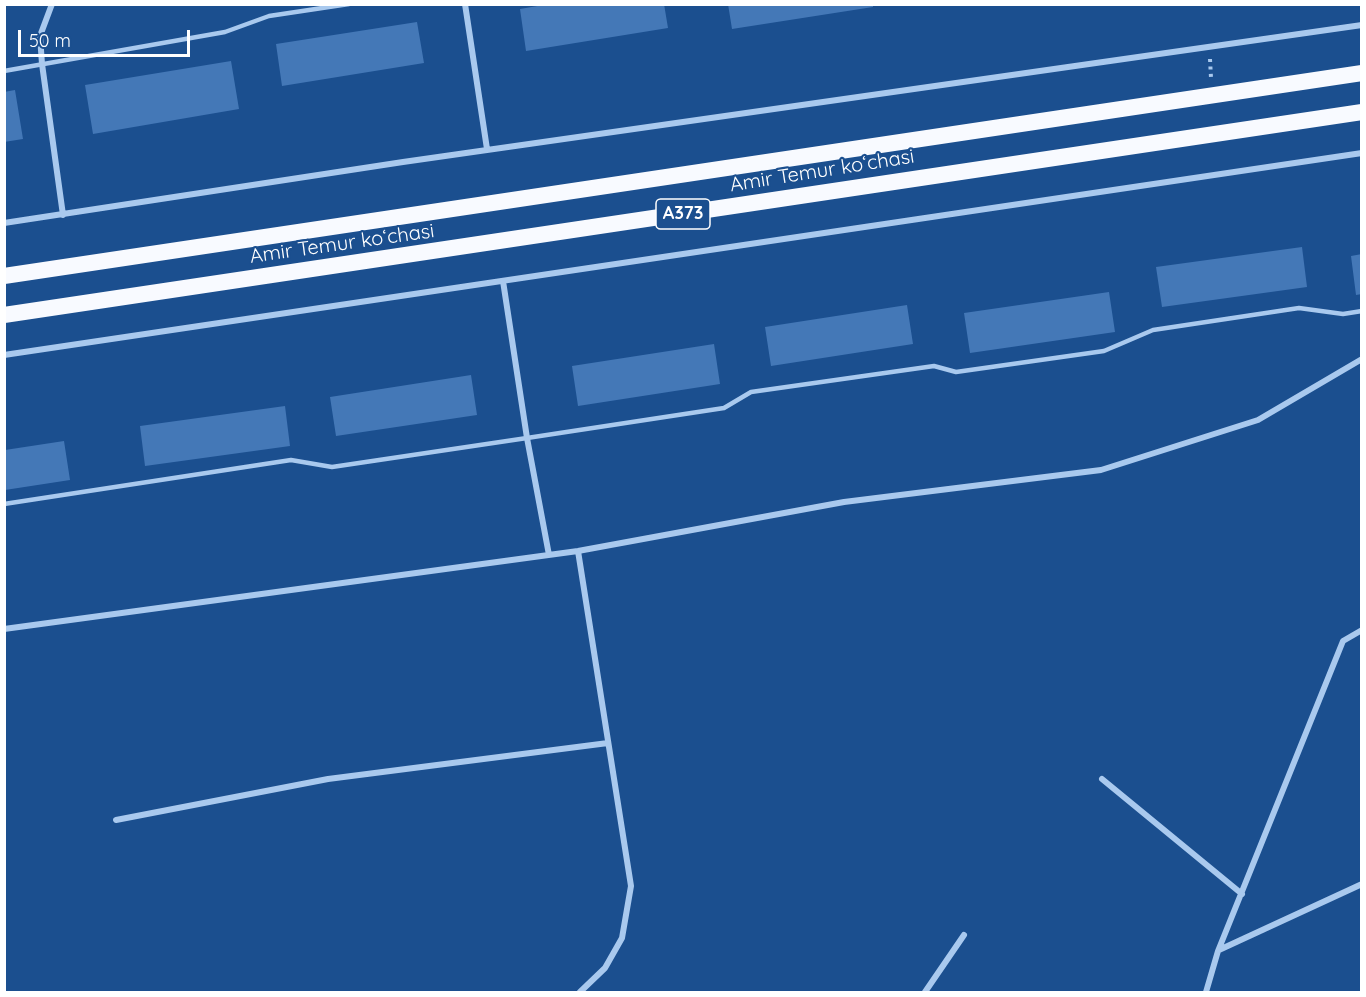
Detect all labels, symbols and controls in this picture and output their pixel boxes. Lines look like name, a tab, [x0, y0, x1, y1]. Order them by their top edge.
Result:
scale bar	[21, 18, 194, 56]
text: 50 m	[29, 29, 71, 52]
street label: Amir Temur koʻchasi	[728, 145, 916, 197]
road number: A373	[656, 199, 710, 229]
street label: Amir Temur koʻchasi	[248, 219, 436, 269]

